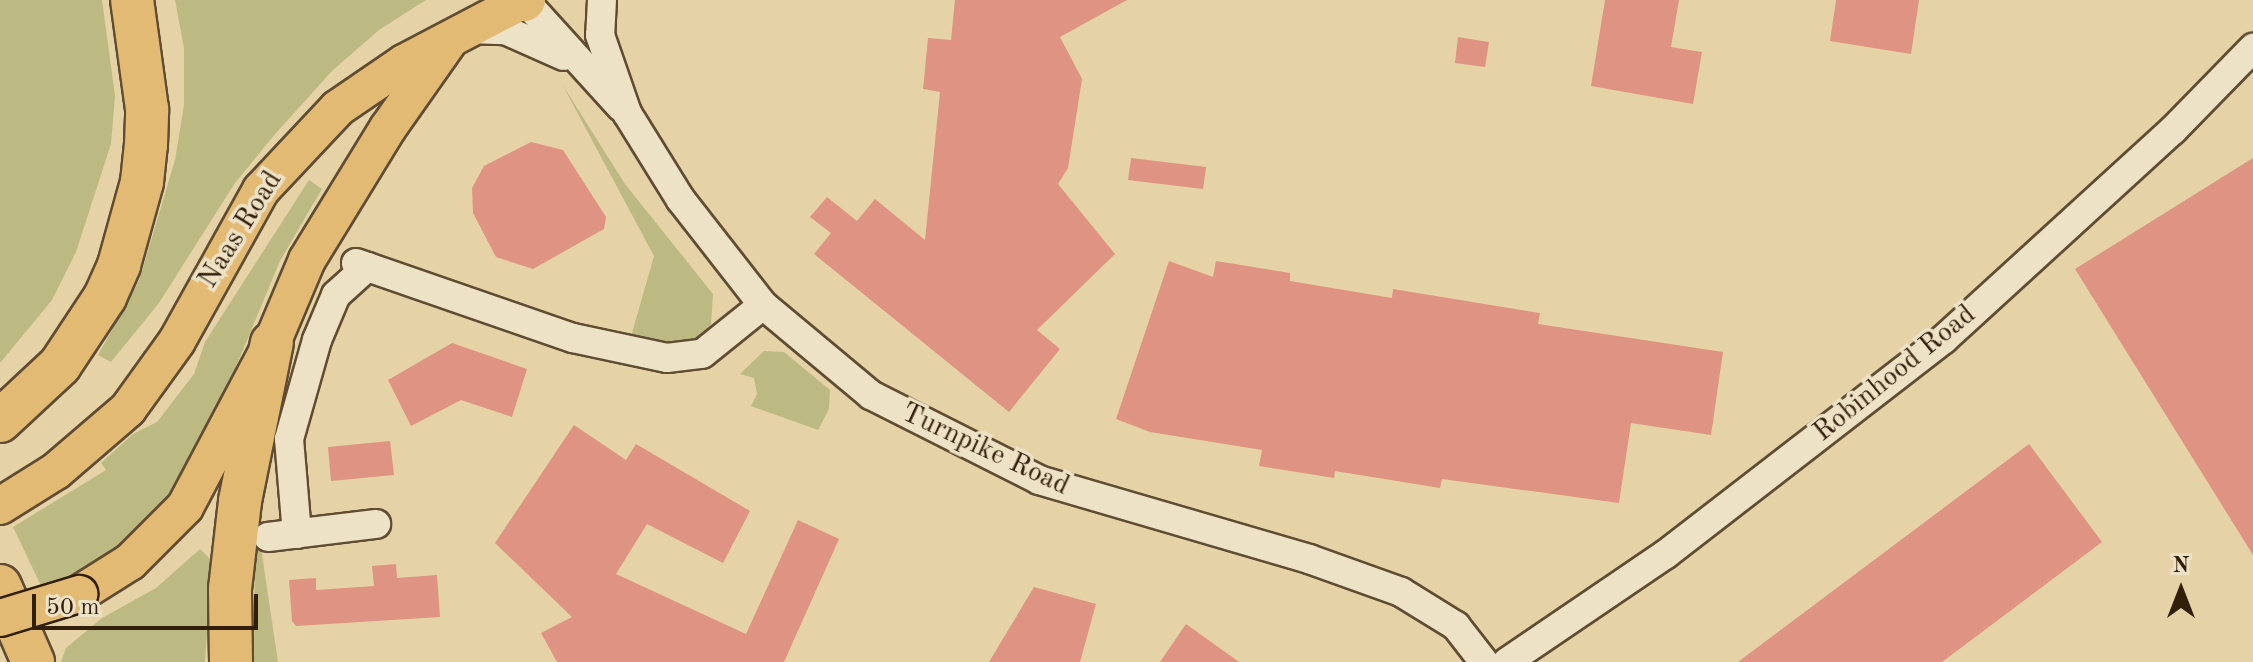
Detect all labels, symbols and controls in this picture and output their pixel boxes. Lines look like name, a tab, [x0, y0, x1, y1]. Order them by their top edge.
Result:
street label: Naas Road	[192, 165, 290, 295]
street label: Robinhood Road	[1807, 298, 1983, 450]
street label: Turnpike Road	[896, 396, 1074, 504]
north arrow	[2141, 550, 2221, 630]
text: N	[2173, 555, 2189, 577]
scale bar	[36, 578, 262, 628]
text: 50 m	[46, 596, 100, 620]

